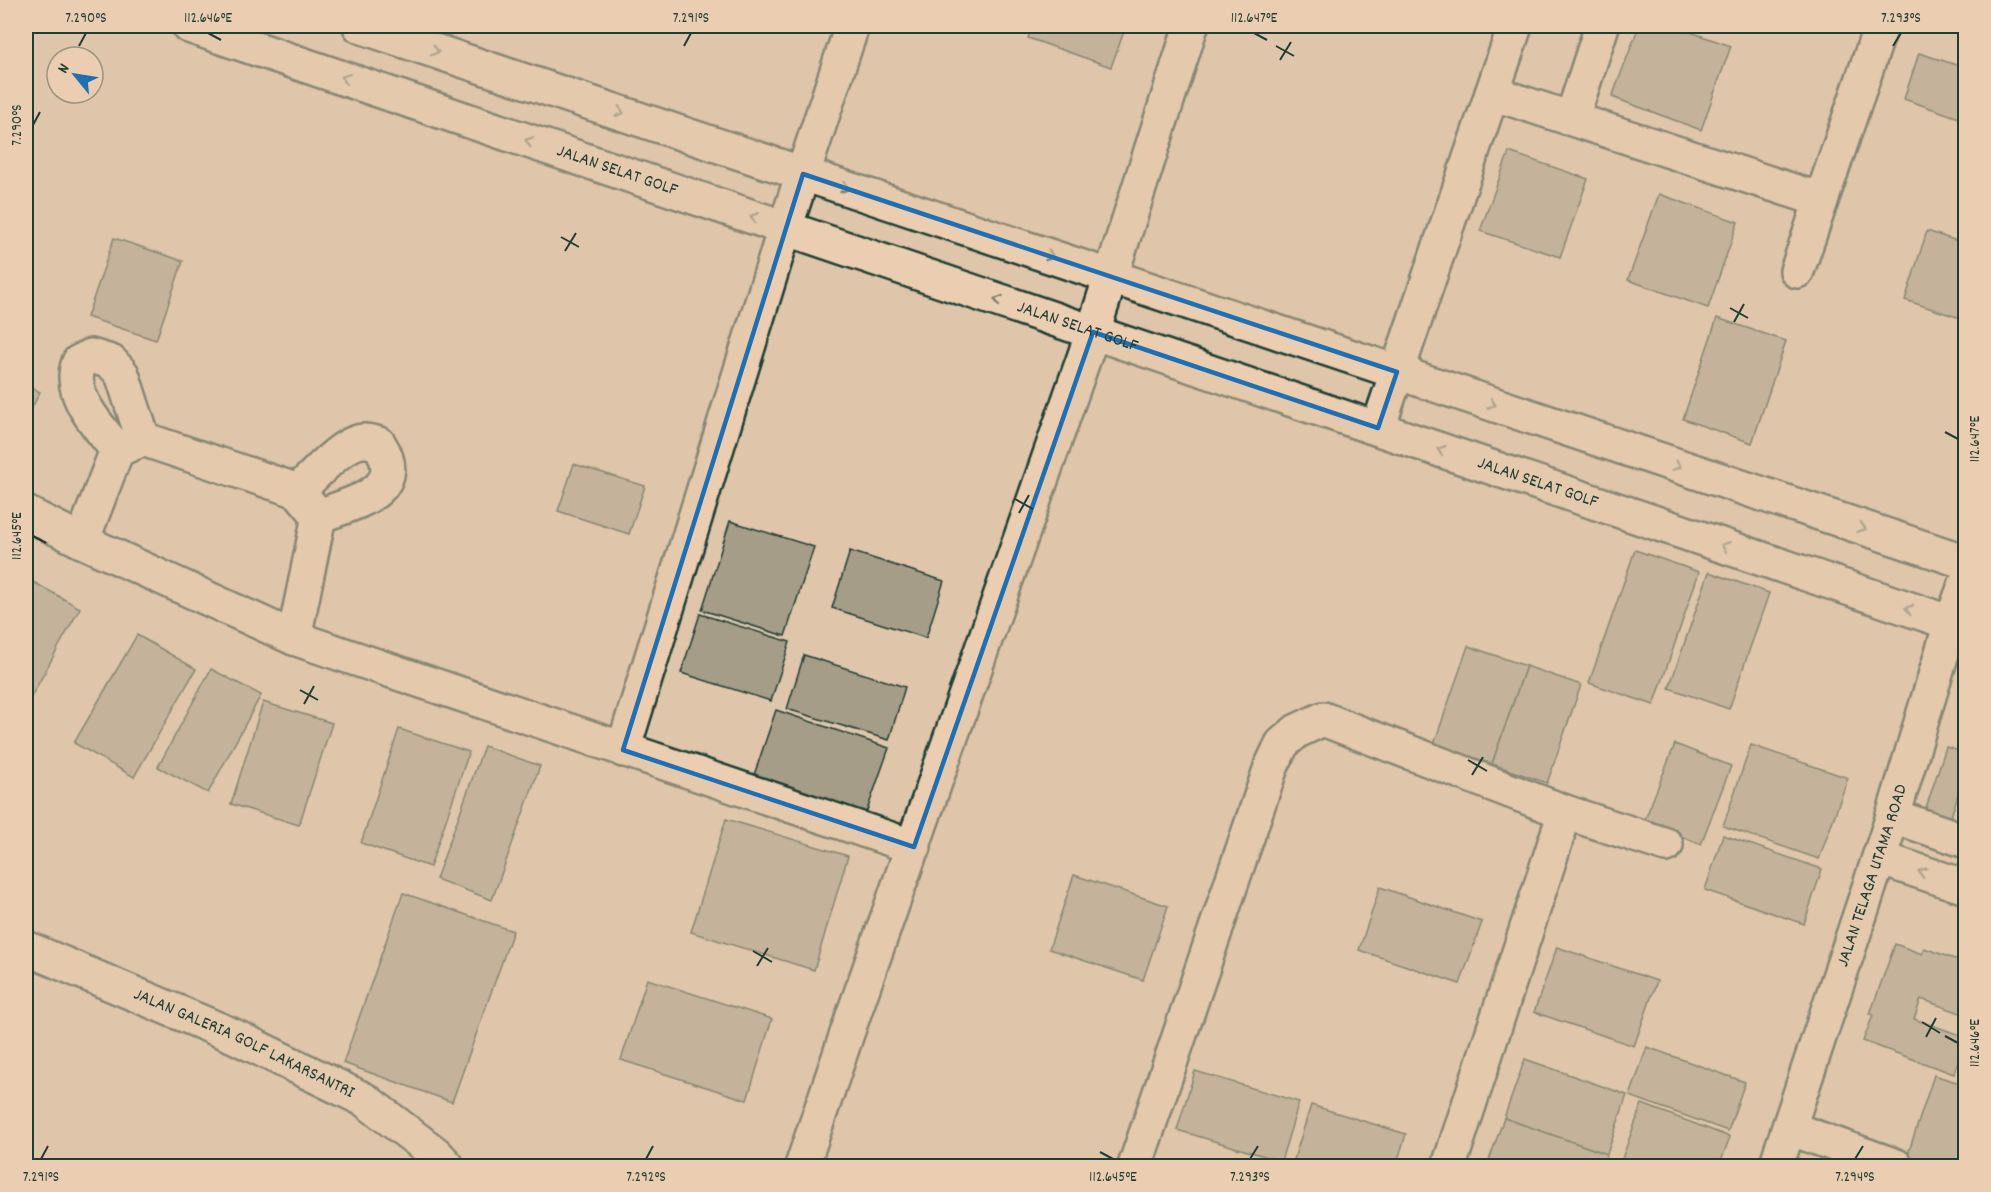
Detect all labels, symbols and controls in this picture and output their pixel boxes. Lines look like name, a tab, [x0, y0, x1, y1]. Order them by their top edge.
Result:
text: 7.290°S	[65, 8, 107, 30]
text: 112.646°E	[184, 8, 232, 30]
text: 7.291°S	[673, 8, 709, 30]
text: 112.647°E	[1231, 8, 1277, 30]
text: 7.293°S	[1881, 8, 1921, 30]
one-way arrow	[429, 43, 440, 56]
north arrow	[45, 45, 105, 105]
text: N	[52, 59, 76, 78]
one-way arrow	[340, 73, 351, 86]
text: 7.290°S	[7, 104, 29, 146]
one-way arrow	[614, 105, 625, 118]
one-way arrow	[525, 136, 535, 148]
street label: JALAN SELAT GOLF	[553, 139, 681, 203]
one-way arrow	[839, 180, 850, 193]
one-way arrow	[749, 212, 760, 224]
one-way arrow	[1044, 249, 1055, 261]
one-way arrow	[993, 294, 1004, 307]
street label: JALAN SELAT GOLF	[1014, 295, 1141, 359]
one-way arrow	[1486, 397, 1497, 409]
text: 112.647°E	[1965, 416, 1987, 462]
one-way arrow	[1436, 444, 1447, 457]
street label: JALAN SELAT GOLF	[1474, 451, 1601, 515]
one-way arrow	[1671, 458, 1682, 471]
text: 112.645°E	[7, 512, 29, 560]
one-way arrow	[1856, 520, 1867, 533]
one-way arrow	[1720, 541, 1731, 554]
one-way arrow	[1904, 603, 1915, 616]
street label: JALAN TELAGA UTAMA ROAD	[1831, 781, 1914, 970]
one-way arrow	[1917, 867, 1928, 880]
street label: JALAN GALERIA GOLF LAKARSANTRI	[129, 982, 359, 1106]
text: 112.646°E	[1965, 1019, 1987, 1067]
text: 7.291°S	[23, 1167, 59, 1189]
text: 7.292°S	[626, 1167, 666, 1189]
text: 112.645°E	[1089, 1167, 1137, 1189]
text: 7.293°S	[1230, 1167, 1270, 1189]
text: 7.294°S	[1835, 1167, 1875, 1189]

